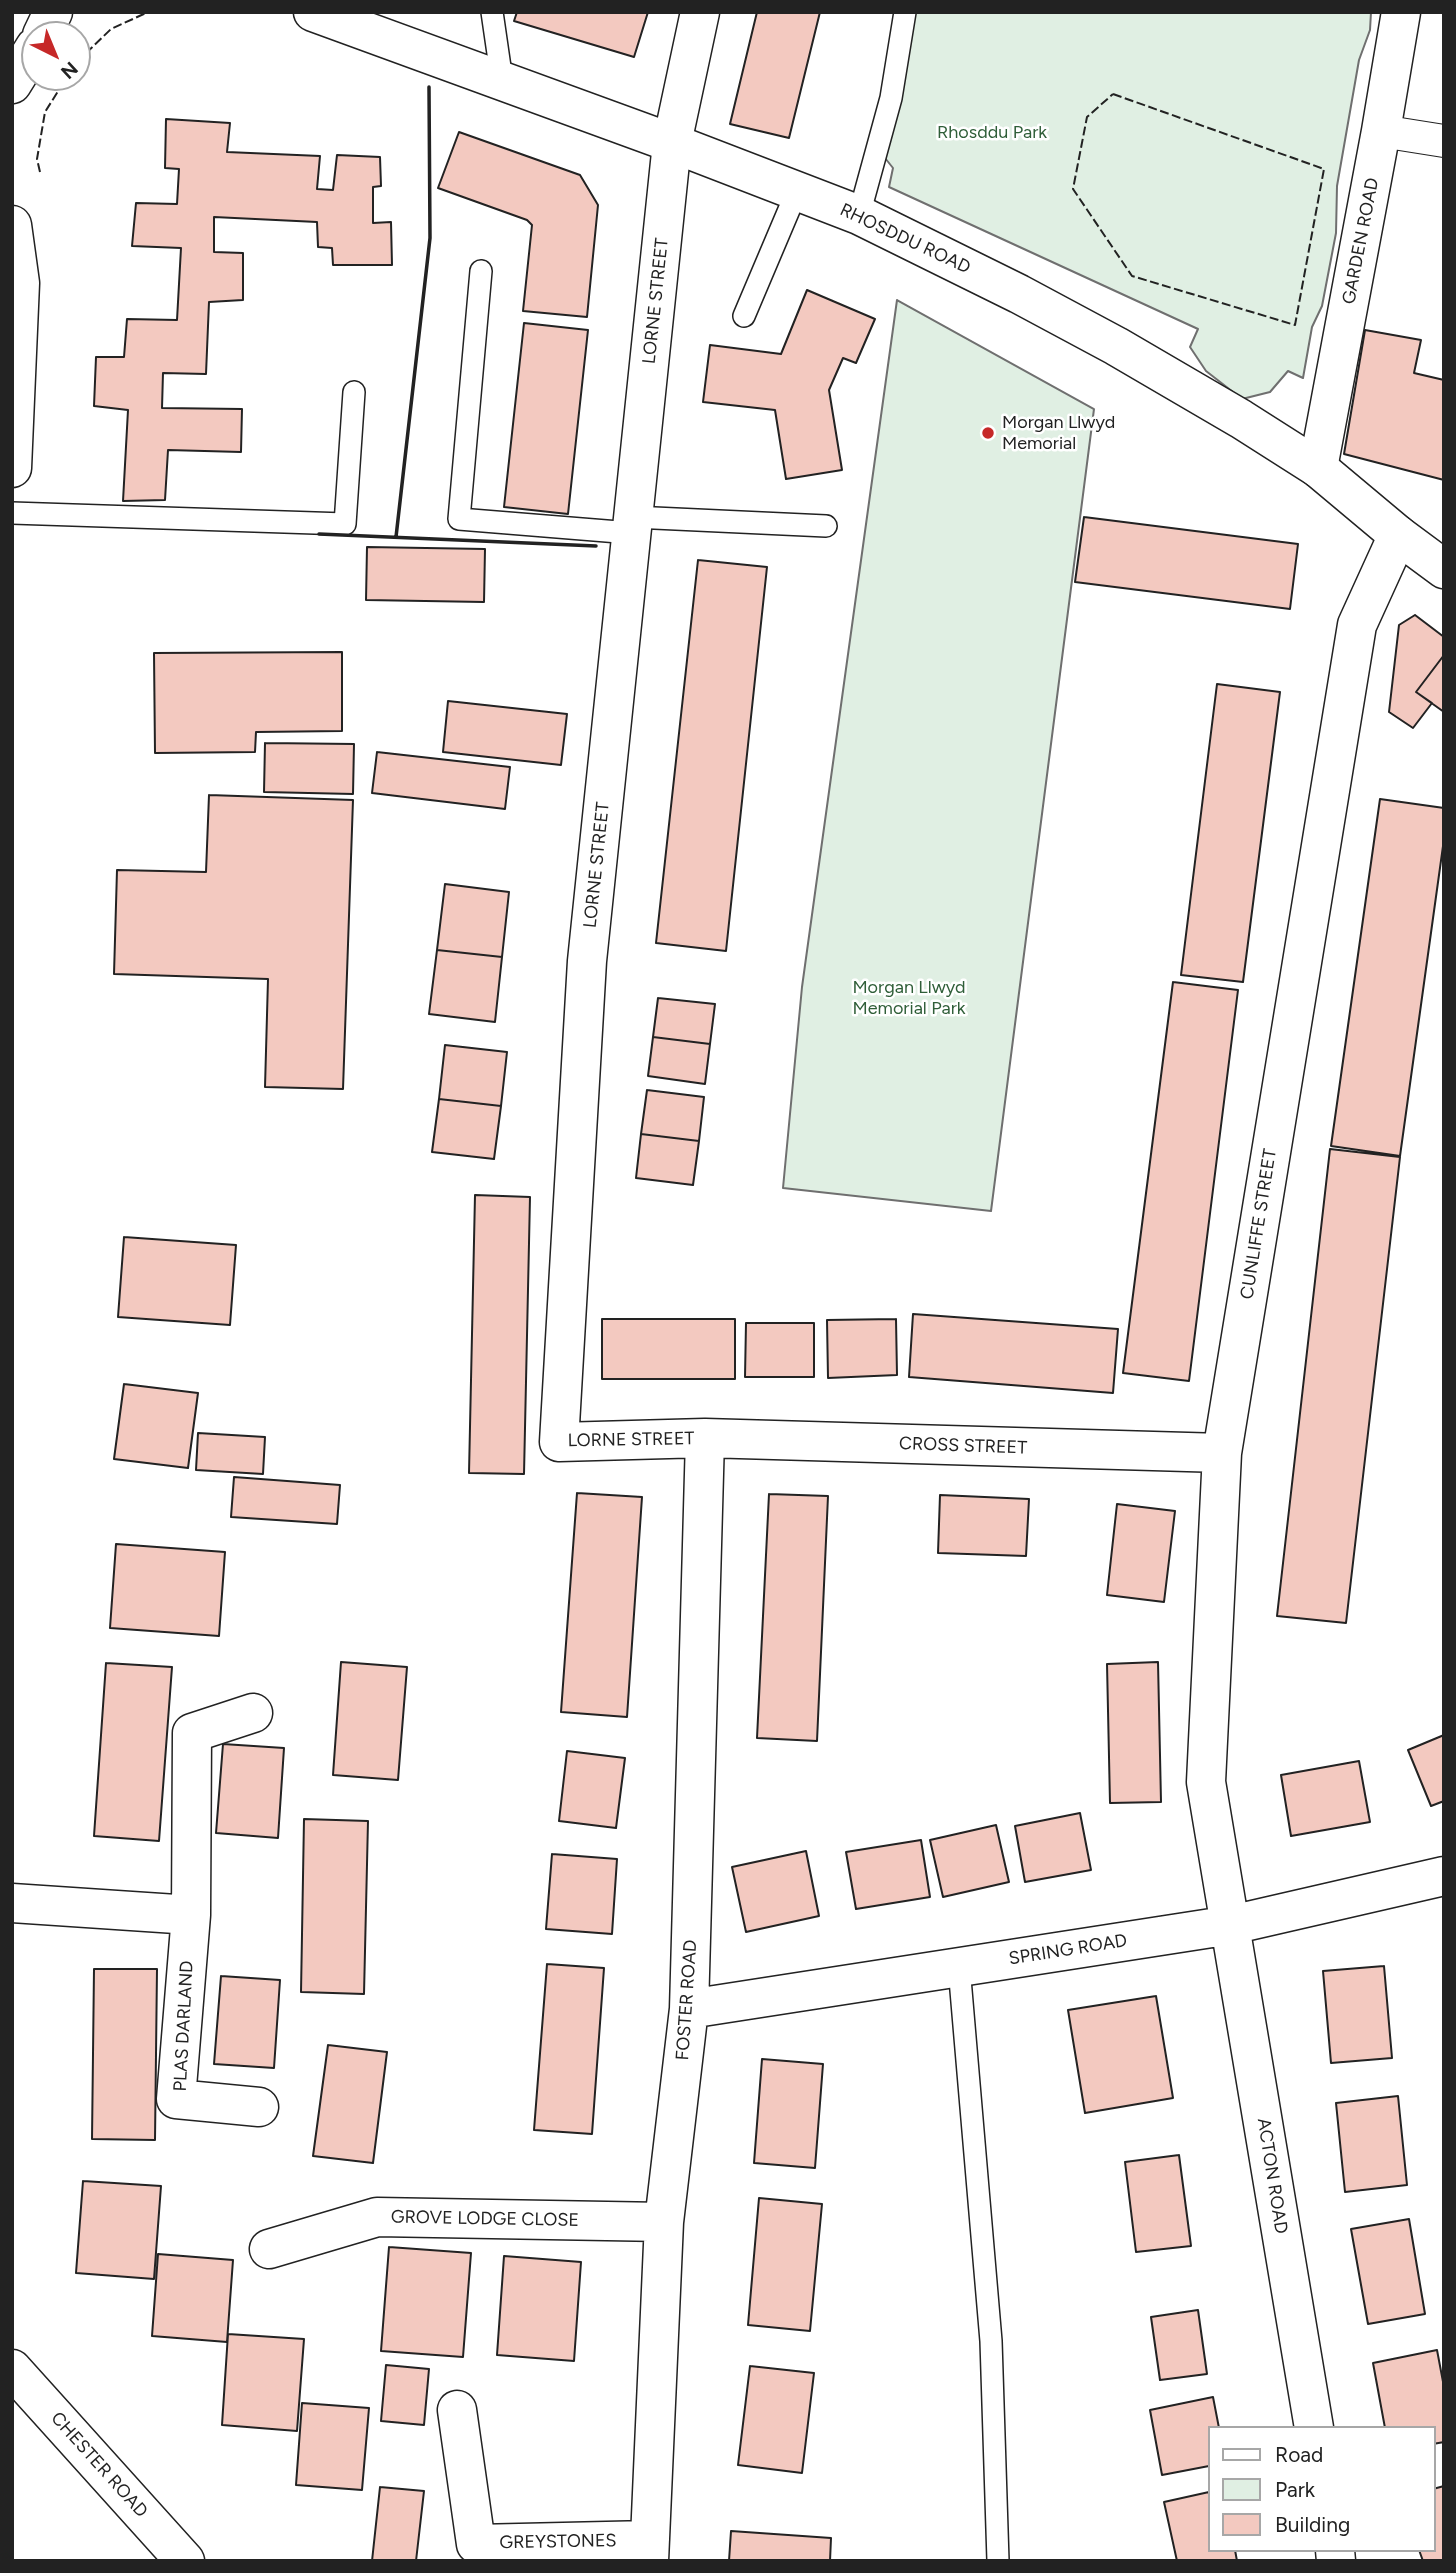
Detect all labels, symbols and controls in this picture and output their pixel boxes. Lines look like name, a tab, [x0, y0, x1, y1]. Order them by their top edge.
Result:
north arrow	[21, 21, 91, 91]
text: N	[56, 57, 83, 84]
park label: Rhosddu Park	[937, 122, 1047, 144]
street label: GARDEN ROAD	[1338, 176, 1384, 306]
street label: RHOSDDU ROAD	[836, 199, 974, 279]
street label: LORNE STREET	[639, 237, 673, 365]
place label: Morgan Llwyd Memorial	[1002, 412, 1115, 454]
marker: Morgan Llwyd Memorial	[980, 425, 996, 441]
street label: LORNE STREET	[580, 801, 614, 929]
park label: Morgan Llwyd Memorial Park	[852, 977, 966, 1020]
street label: CUNLIFFE STREET	[1236, 1147, 1282, 1301]
street label: LORNE STREET	[567, 1428, 695, 1452]
street label: CROSS STREET	[899, 1433, 1027, 1459]
street label: SPRING ROAD	[1007, 1930, 1129, 1970]
street label: FOSTER ROAD	[672, 1939, 702, 2061]
street label: PLAS DARLAND	[170, 1960, 198, 2092]
street label: ACTON ROAD	[1252, 2117, 1292, 2235]
street label: GROVE LODGE CLOSE	[391, 2207, 579, 2231]
street label: CHESTER ROAD	[46, 2408, 152, 2522]
legend	[1208, 2426, 1435, 2552]
text: Road	[1275, 2442, 1323, 2467]
text: Park	[1275, 2477, 1315, 2502]
text: Building	[1275, 2512, 1350, 2537]
street label: GREYSTONES	[499, 2530, 617, 2554]

